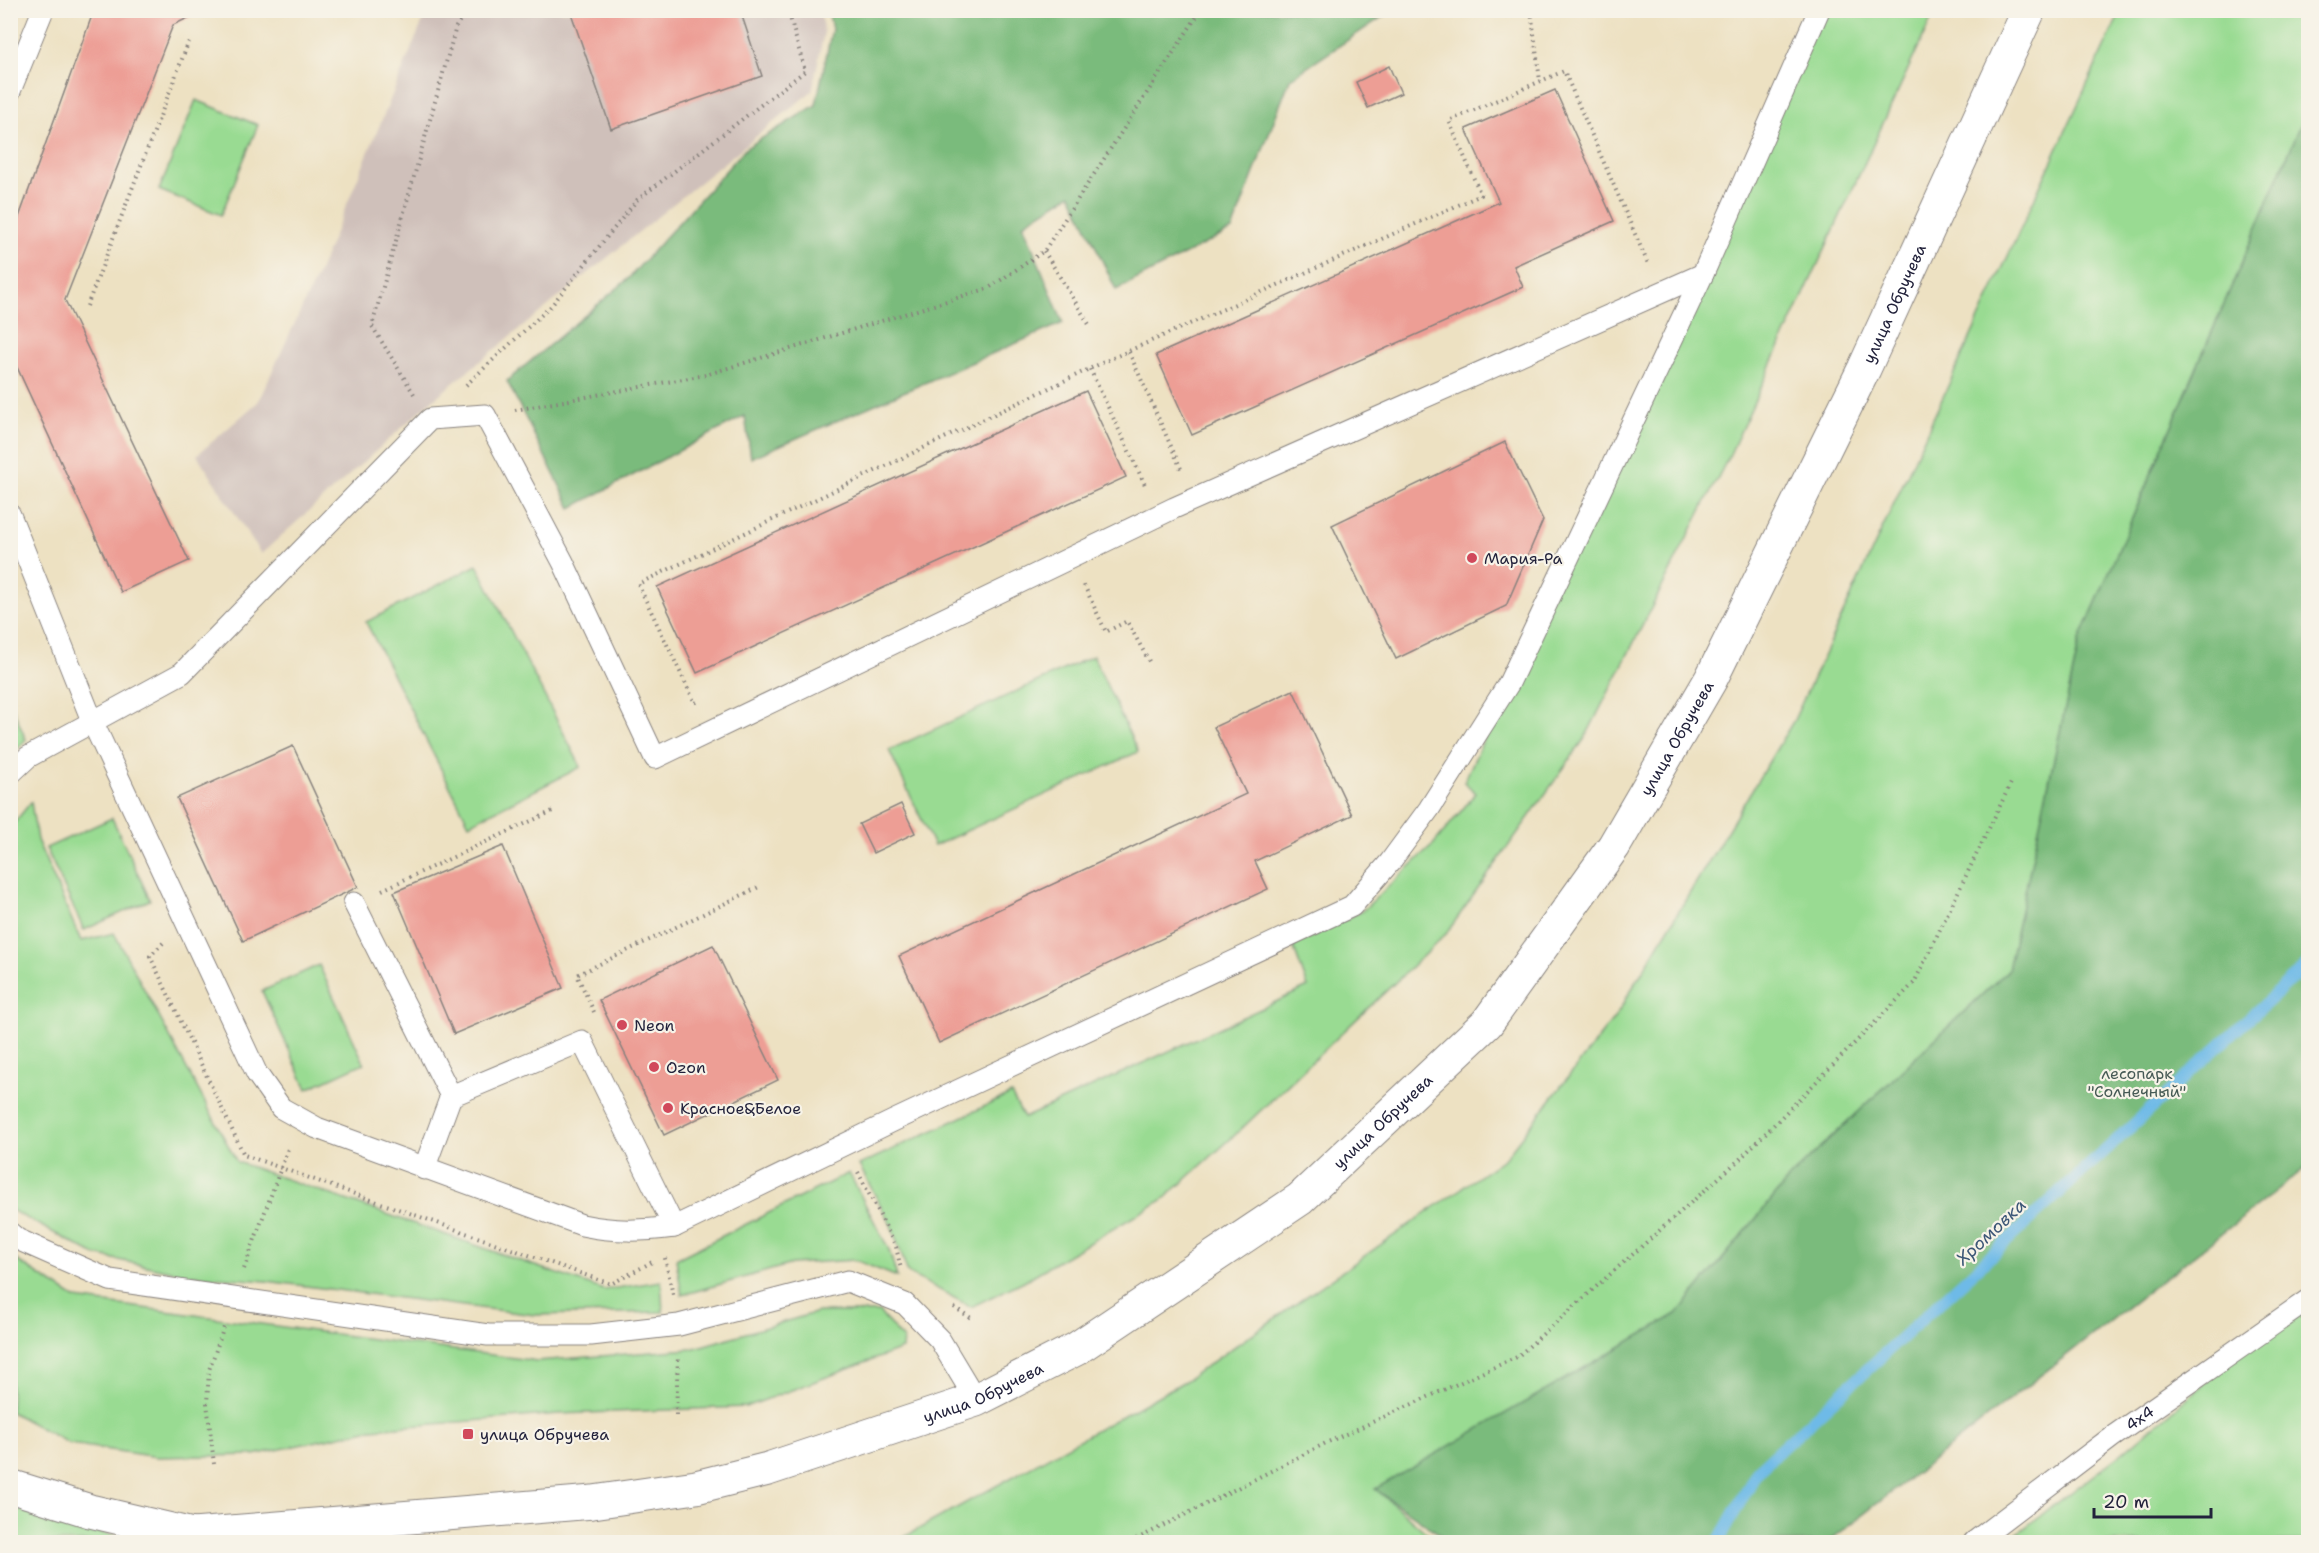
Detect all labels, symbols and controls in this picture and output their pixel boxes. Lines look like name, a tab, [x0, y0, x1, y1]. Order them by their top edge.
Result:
street label: улица Обручева	[1858, 240, 1931, 367]
place label: Мария-Ра	[1484, 548, 1563, 569]
marker: Мария-Ра	[1465, 551, 1479, 565]
street label: улица Обручева	[1635, 677, 1718, 799]
place label: Neon	[634, 1015, 675, 1036]
marker: Neon	[615, 1018, 629, 1032]
place label: Ozon	[666, 1057, 706, 1078]
marker: Ozon	[647, 1060, 661, 1074]
park label: лесопарк "Солнечный"	[2088, 1063, 2186, 1102]
street label: улица Обручева	[1328, 1069, 1437, 1173]
place label: Красное&Белое	[680, 1098, 801, 1119]
marker: Красное&Белое	[661, 1101, 675, 1115]
water label: Хромовка	[1950, 1193, 2031, 1271]
street label: улица Обручева	[920, 1357, 1047, 1427]
street label: 4x4	[2121, 1400, 2158, 1435]
place label: улица Обручева	[480, 1424, 609, 1445]
marker: улица Обручева	[461, 1427, 475, 1441]
scale bar	[2094, 1481, 2211, 1519]
text: 20 m	[2103, 1490, 2149, 1514]

